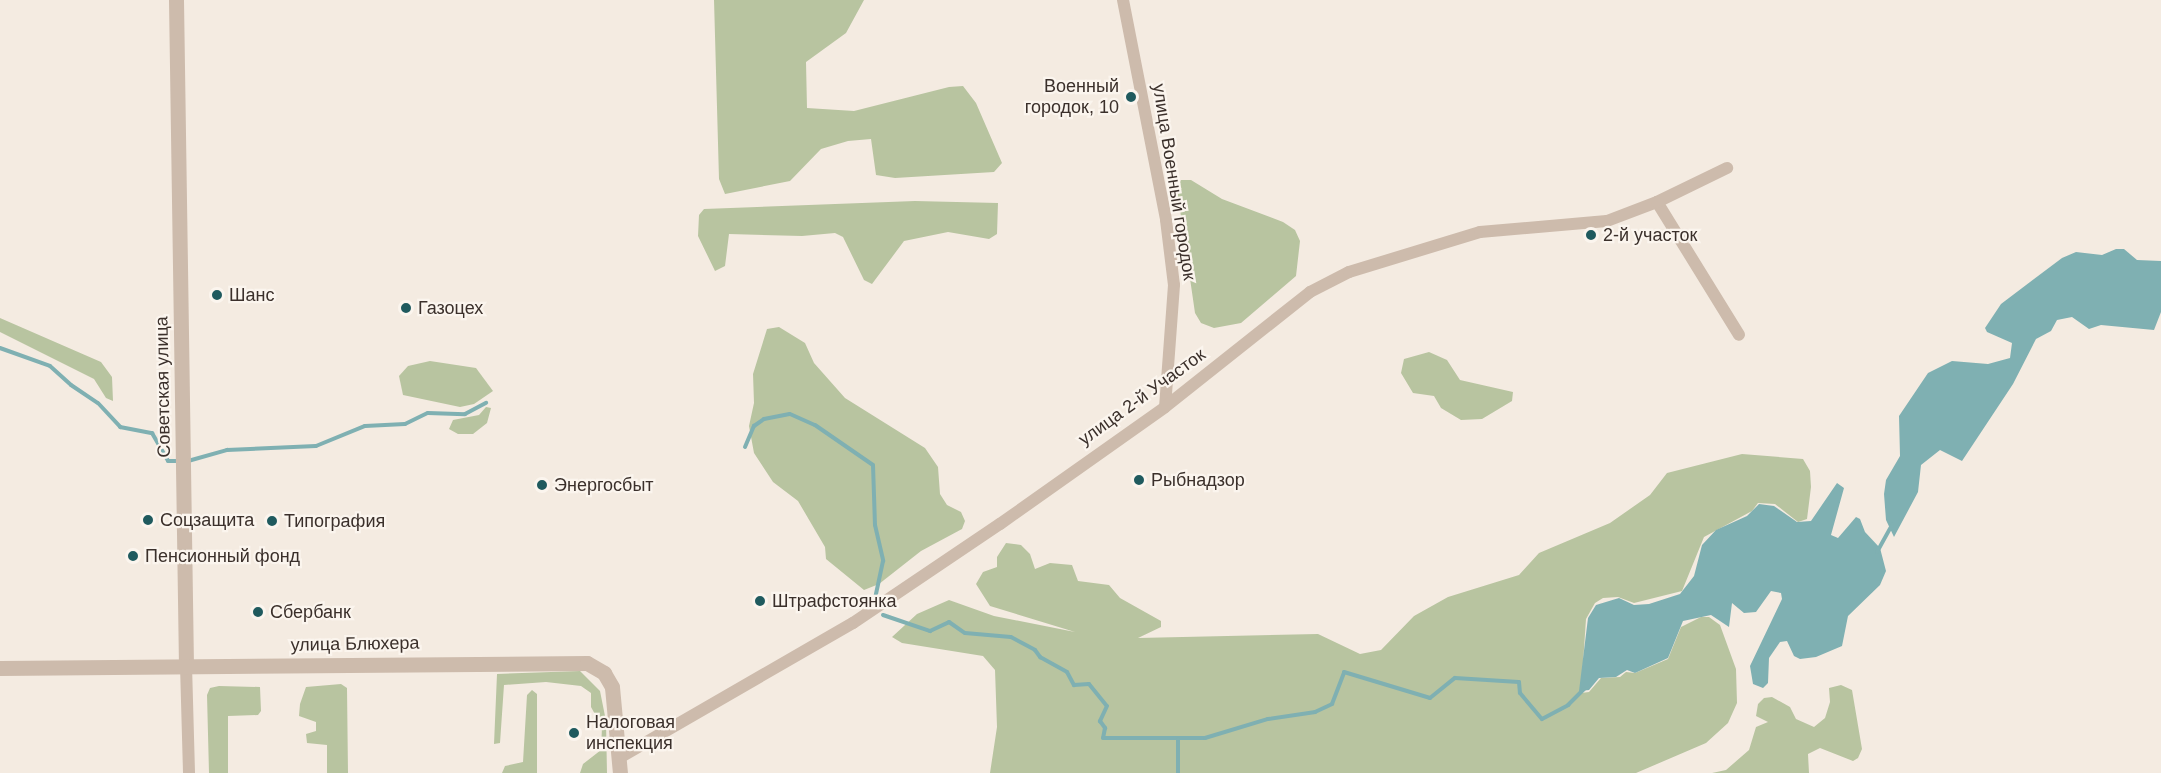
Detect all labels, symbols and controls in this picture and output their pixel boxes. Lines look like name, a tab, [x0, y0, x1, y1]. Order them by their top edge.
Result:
place label: Военный городок, 10	[1025, 76, 1119, 118]
street label: улица Военный городок	[1148, 82, 1200, 282]
marker: Военный городок, 10	[1124, 90, 1138, 104]
place label: 2-й участок	[1603, 224, 1697, 246]
marker: 2-й участок	[1584, 228, 1598, 242]
place label: Шанс	[229, 284, 274, 306]
marker: Шанс	[210, 288, 224, 302]
place label: Газоцех	[418, 297, 483, 319]
marker: Газоцех	[399, 301, 413, 315]
street label: Советская улица	[151, 316, 175, 458]
street label: улица 2-й Участок	[1074, 344, 1210, 450]
place label: Рыбнадзор	[1151, 469, 1245, 491]
marker: Рыбнадзор	[1132, 473, 1146, 487]
place label: Энергосбыт	[554, 474, 654, 496]
marker: Энергосбыт	[535, 478, 549, 492]
place label: Соцзащита	[160, 509, 254, 531]
place label: Типография	[284, 510, 385, 532]
marker: Соцзащита	[141, 513, 155, 527]
marker: Типография	[265, 514, 279, 528]
place label: Пенсионный фонд	[145, 545, 300, 567]
marker: Пенсионный фонд	[126, 549, 140, 563]
place label: Штрафстоянка	[772, 590, 897, 612]
marker: Штрафстоянка	[753, 594, 767, 608]
place label: Сбербанк	[270, 601, 351, 623]
marker: Сбербанк	[251, 605, 265, 619]
street label: улица Блюхера	[290, 632, 420, 656]
place label: Налоговая инспекция	[586, 712, 675, 754]
marker: Налоговая инспекция	[567, 726, 581, 740]

